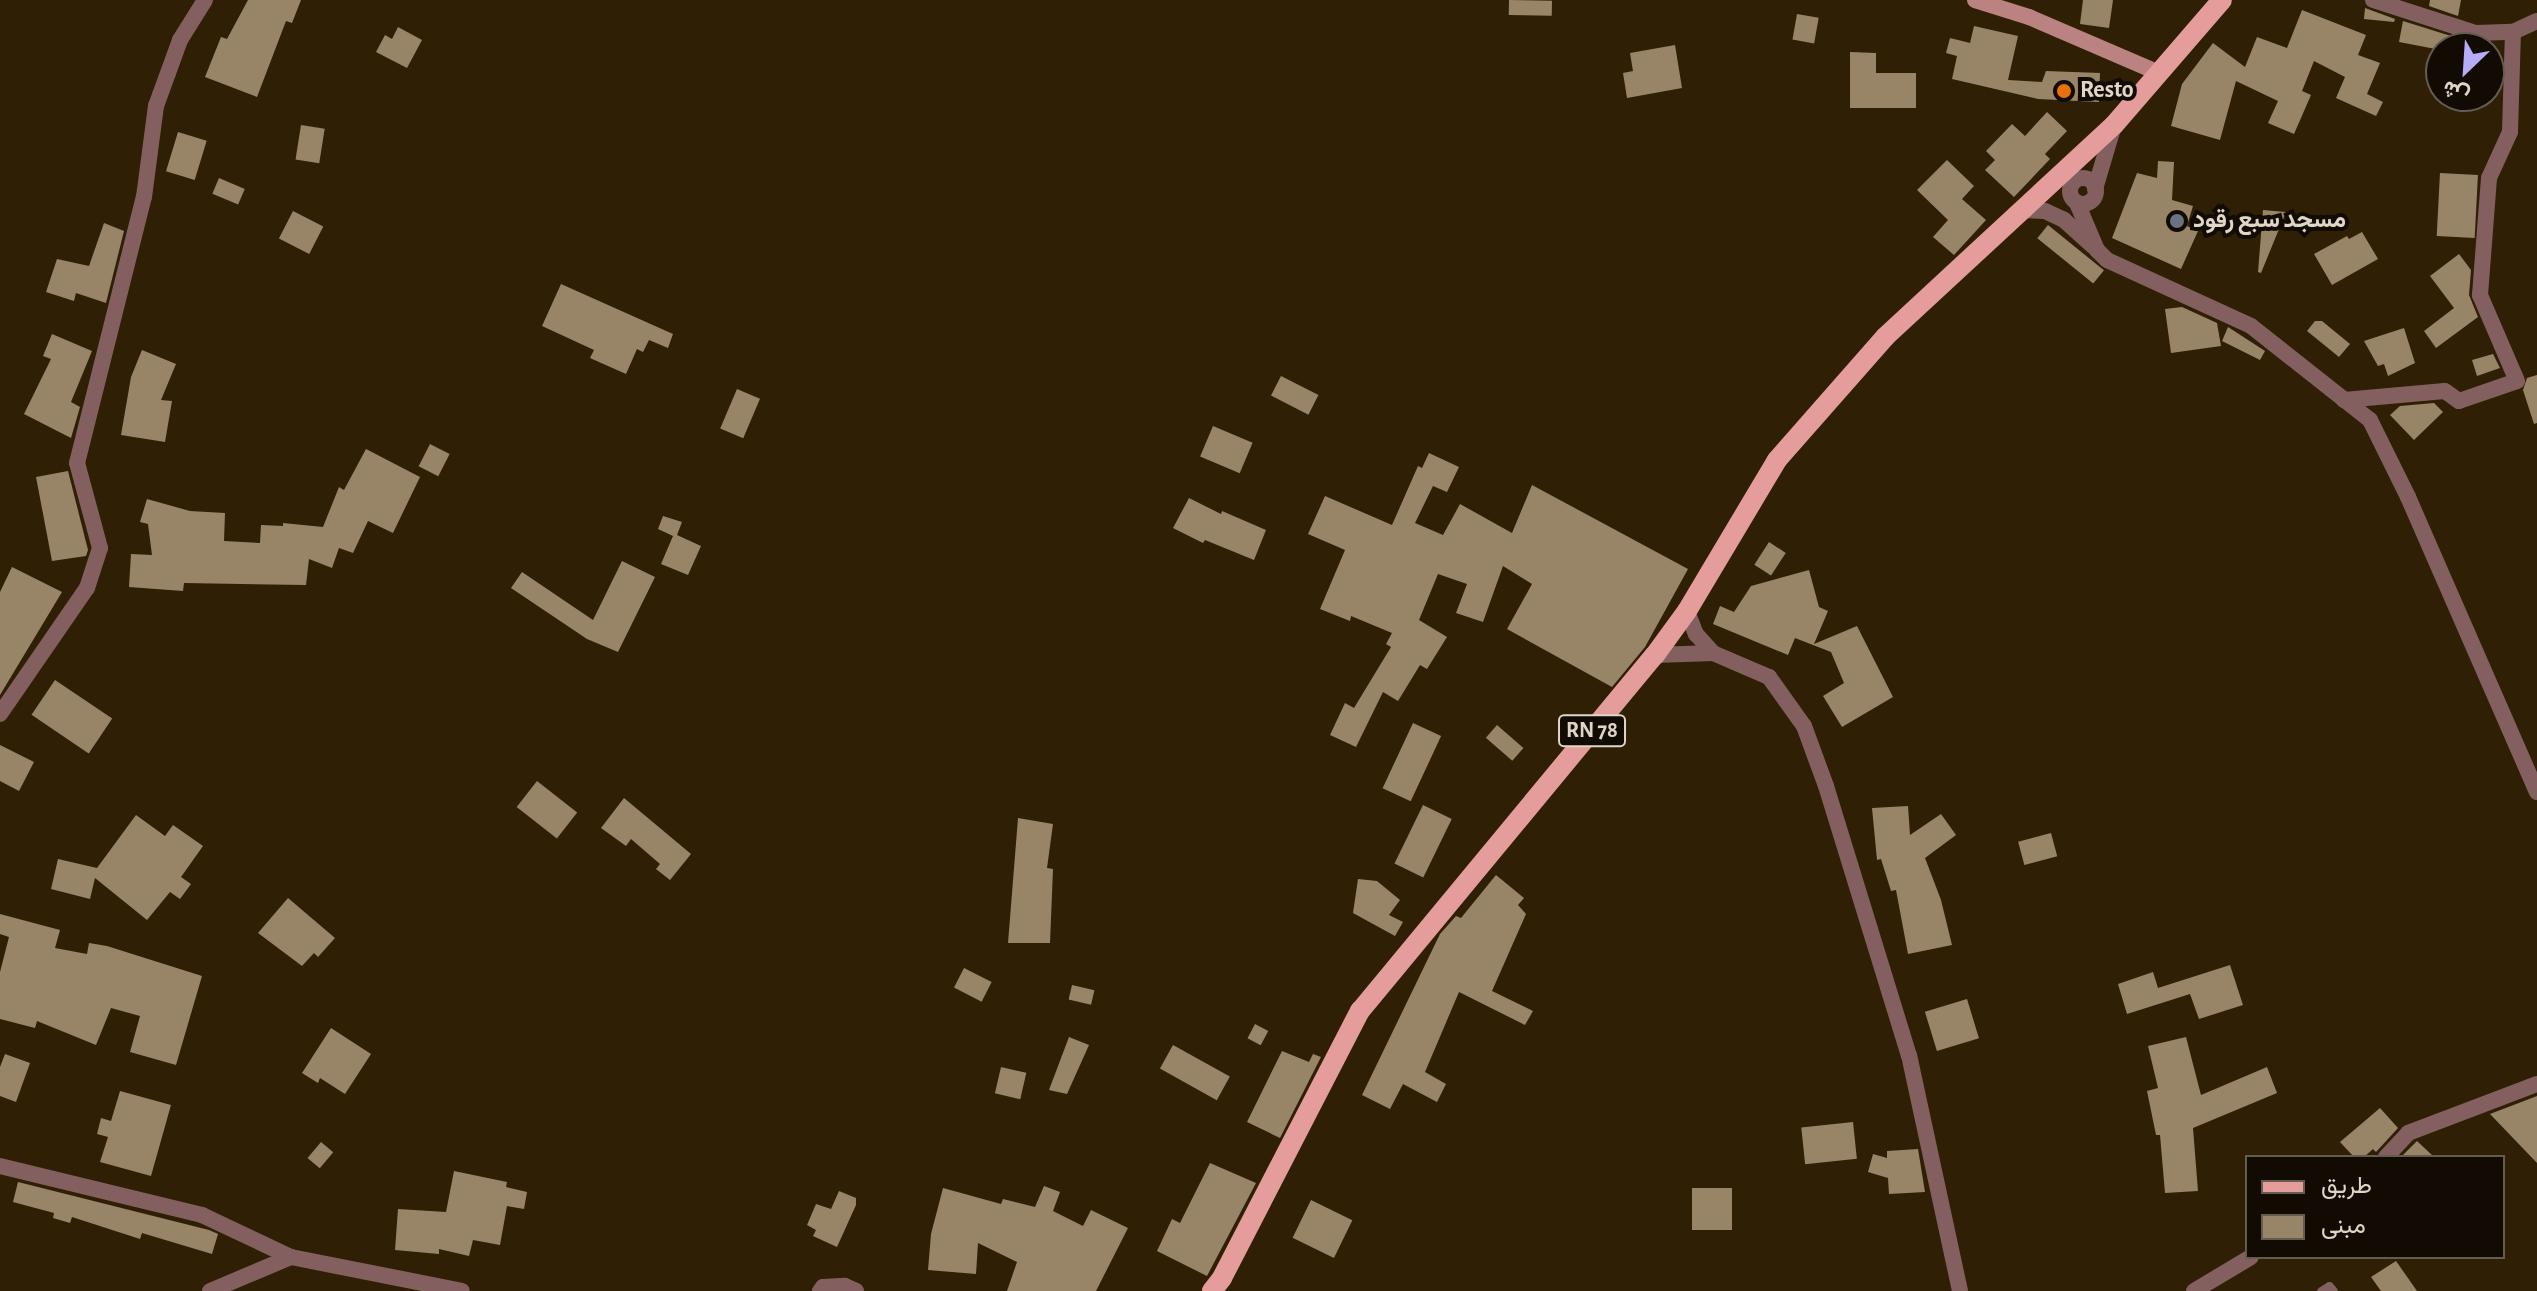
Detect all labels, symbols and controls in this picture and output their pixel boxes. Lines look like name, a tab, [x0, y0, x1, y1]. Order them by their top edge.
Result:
north arrow	[2425, 32, 2505, 112]
text: ش	[2439, 76, 2472, 107]
place label: Resto	[2080, 77, 2134, 105]
marker: Resto	[2055, 82, 2073, 100]
place label: مسجد سبع رقود	[2193, 207, 2346, 235]
marker: مسجد سبع رقود	[2168, 212, 2186, 230]
road number: RN 78	[1558, 713, 1626, 749]
legend	[2245, 1155, 2505, 1259]
text: طريق	[2321, 1174, 2372, 1198]
text: مبنى	[2321, 1214, 2366, 1238]

